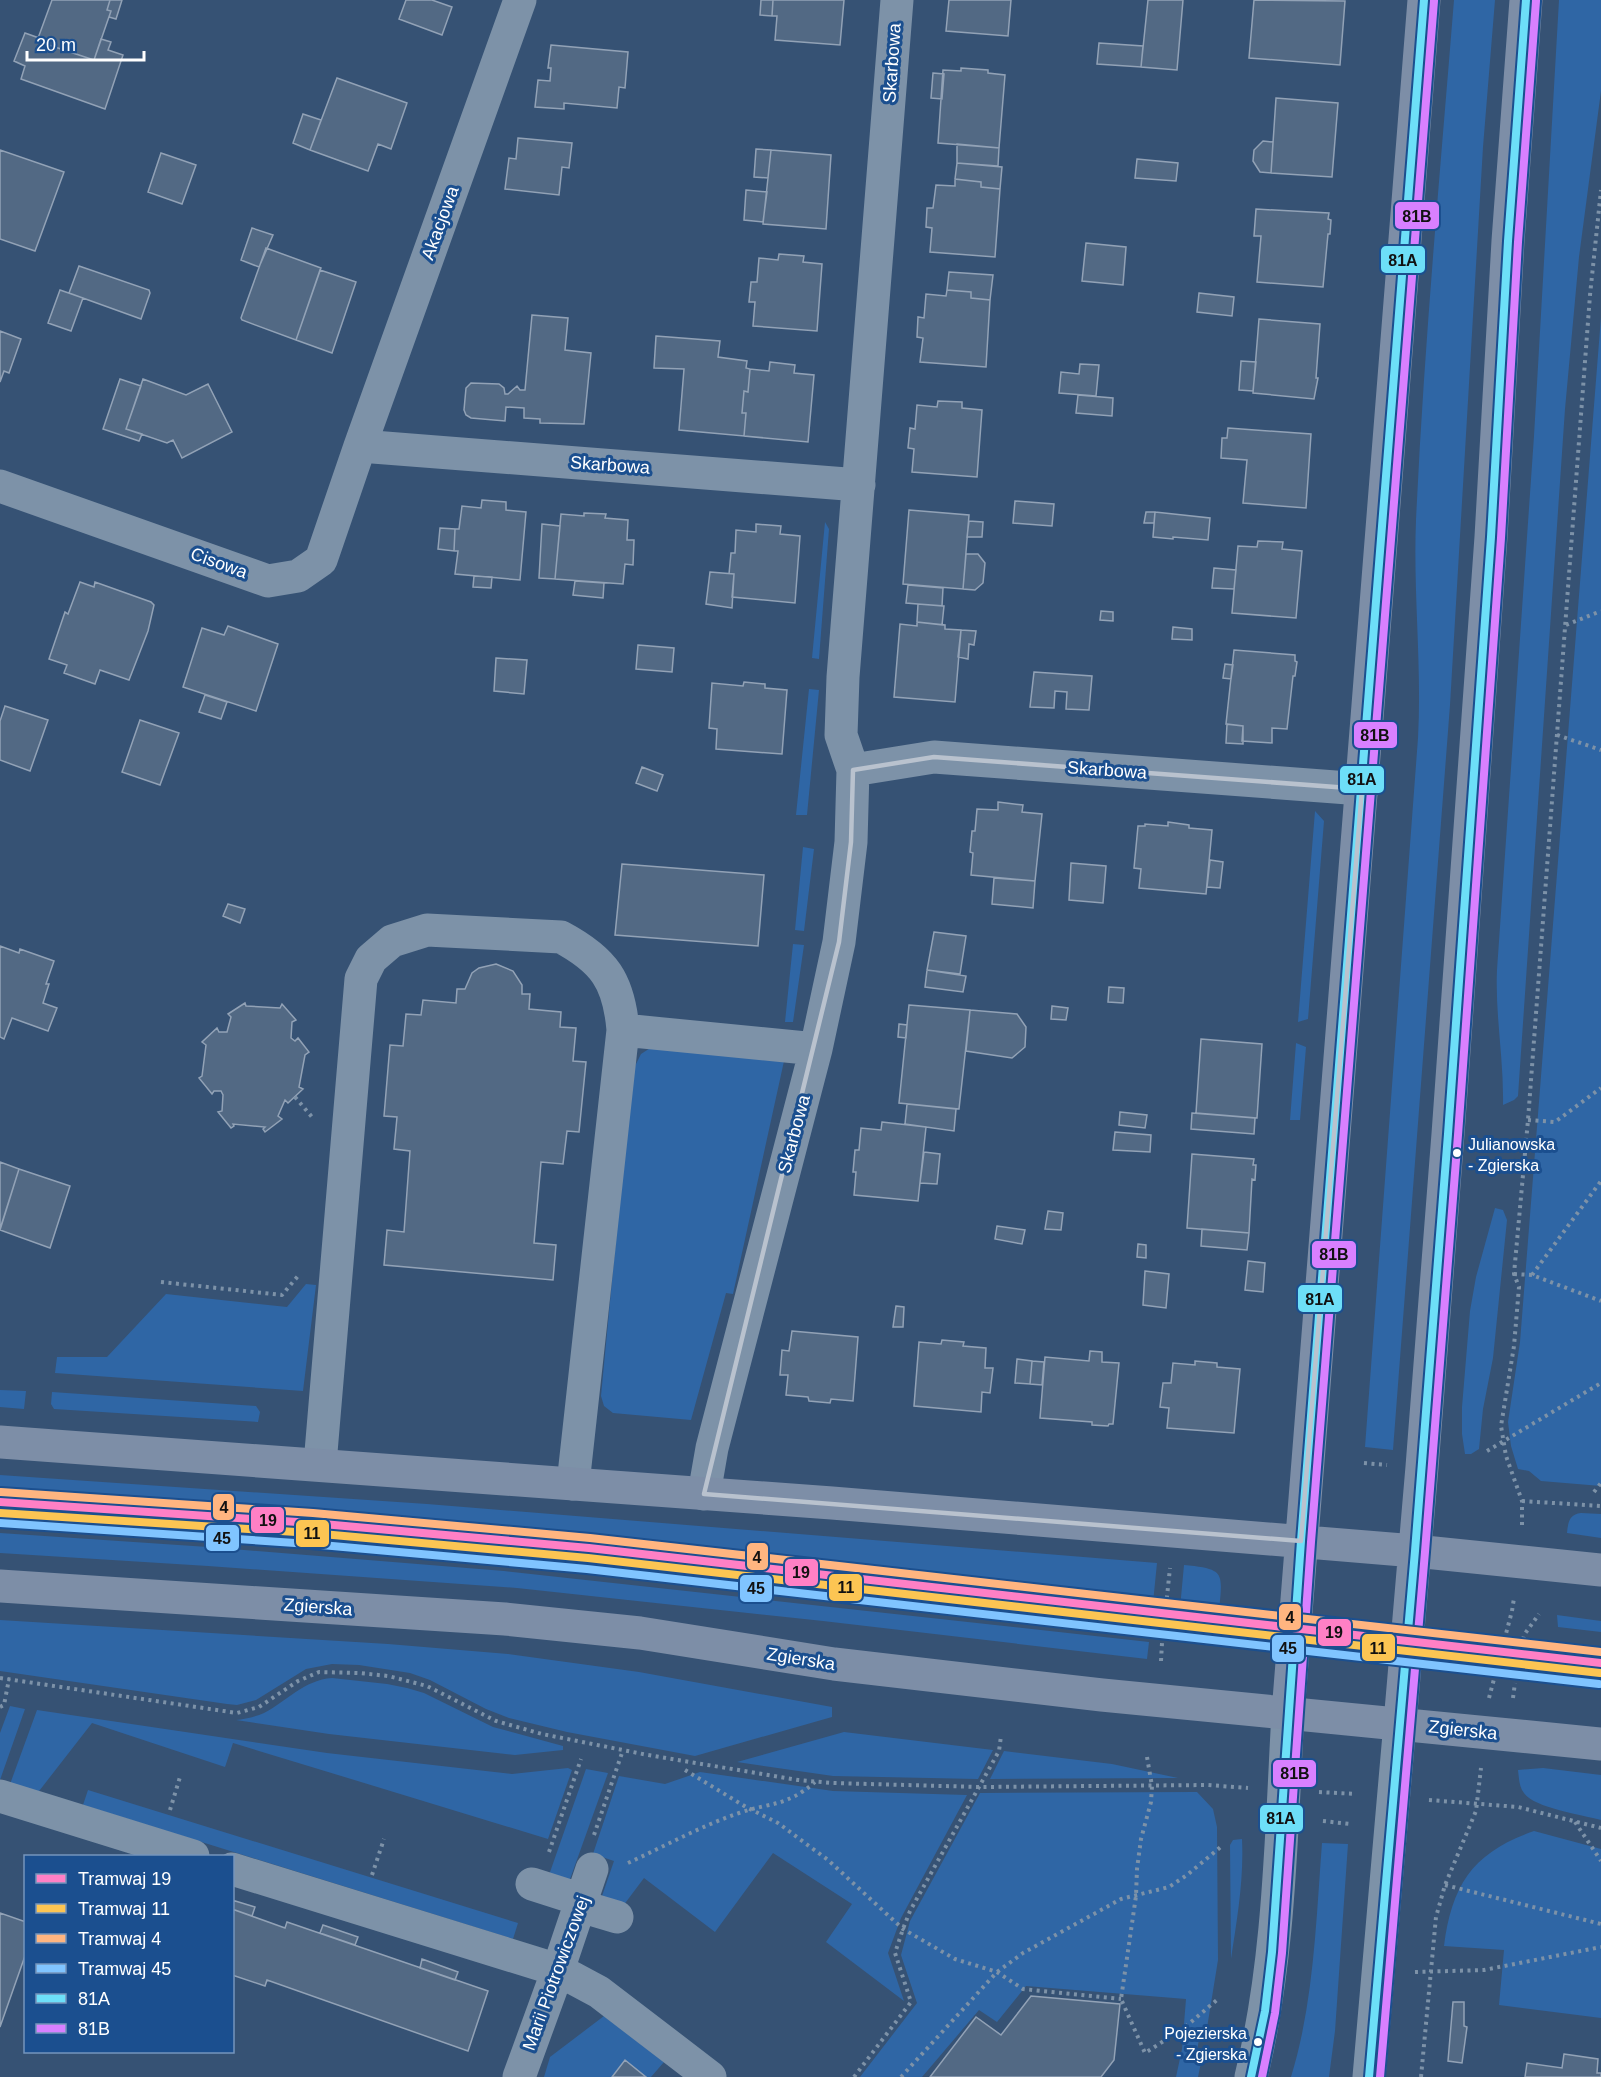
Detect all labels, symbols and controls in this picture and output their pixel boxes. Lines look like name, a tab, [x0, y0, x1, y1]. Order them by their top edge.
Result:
street label: Skarbowa	[879, 21, 905, 104]
scale bar	[27, 24, 144, 62]
text: 20 m	[36, 35, 76, 55]
street label: Akacjowa	[417, 182, 463, 263]
line badge: 81B	[1394, 201, 1440, 230]
text: 81B	[1402, 208, 1432, 225]
line badge: 81A	[1380, 245, 1426, 274]
text: 81A	[1388, 252, 1418, 269]
street label: Skarbowa	[569, 452, 652, 478]
street label: Cisowa	[188, 544, 251, 583]
line badge: 81B	[1353, 721, 1398, 749]
text: 81B	[1360, 727, 1390, 744]
street label: Skarbowa	[1066, 757, 1149, 783]
line badge: 81A	[1339, 765, 1385, 794]
text: 81A	[1347, 771, 1377, 788]
street label: Skarbowa	[774, 1092, 814, 1175]
place label: Julianowska - Zgierska	[1468, 1136, 1555, 1174]
marker: Julianowska - Zgierska	[1451, 1147, 1463, 1159]
line badge: 81B	[1311, 1240, 1357, 1269]
text: 81B	[1319, 1246, 1349, 1263]
line badge: 81A	[1297, 1284, 1343, 1313]
text: 81A	[1305, 1291, 1335, 1308]
line badge: 4	[212, 1493, 235, 1521]
text: 4	[220, 1499, 229, 1516]
line badge: 19	[250, 1506, 285, 1534]
text: 19	[259, 1512, 277, 1529]
line badge: 11	[295, 1519, 330, 1548]
line badge: 45	[205, 1524, 240, 1552]
text: 11	[304, 1525, 321, 1542]
text: 45	[213, 1530, 231, 1547]
line badge: 4	[746, 1542, 769, 1571]
text: 4	[753, 1549, 762, 1566]
line badge: 19	[784, 1558, 819, 1587]
text: 19	[792, 1564, 810, 1581]
line badge: 11	[828, 1573, 863, 1602]
line badge: 45	[739, 1574, 773, 1603]
text: 11	[838, 1579, 855, 1596]
text: 45	[747, 1580, 765, 1597]
street label: Zgierska	[283, 1595, 354, 1619]
line badge: 4	[1278, 1603, 1302, 1631]
text: 4	[1286, 1609, 1295, 1626]
line badge: 19	[1317, 1618, 1352, 1647]
text: 19	[1325, 1624, 1343, 1641]
line badge: 11	[1361, 1633, 1396, 1662]
line badge: 45	[1271, 1634, 1305, 1663]
text: 45	[1279, 1640, 1297, 1657]
text: 11	[1370, 1640, 1387, 1657]
street label: Zgierska	[765, 1644, 838, 1674]
street label: Zgierska	[1428, 1716, 1499, 1744]
line badge: 81B	[1272, 1759, 1317, 1788]
text: 81B	[1280, 1765, 1310, 1782]
line badge: 81A	[1259, 1804, 1304, 1833]
text: 81A	[1266, 1810, 1296, 1827]
legend	[24, 1855, 234, 2053]
text: Tramwaj 19	[78, 1869, 171, 1889]
street label: Marii Piotrowiczowej	[519, 1893, 593, 2053]
text: Tramwaj 11	[78, 1899, 170, 1919]
text: Tramwaj 4	[78, 1929, 161, 1949]
text: Tramwaj 45	[78, 1959, 171, 1979]
text: 81A	[78, 1989, 110, 2009]
text: 81B	[78, 2019, 110, 2039]
place label: Pojezierska - Zgierska	[1164, 2025, 1247, 2063]
marker: Pojezierska - Zgierska	[1252, 2036, 1264, 2048]

